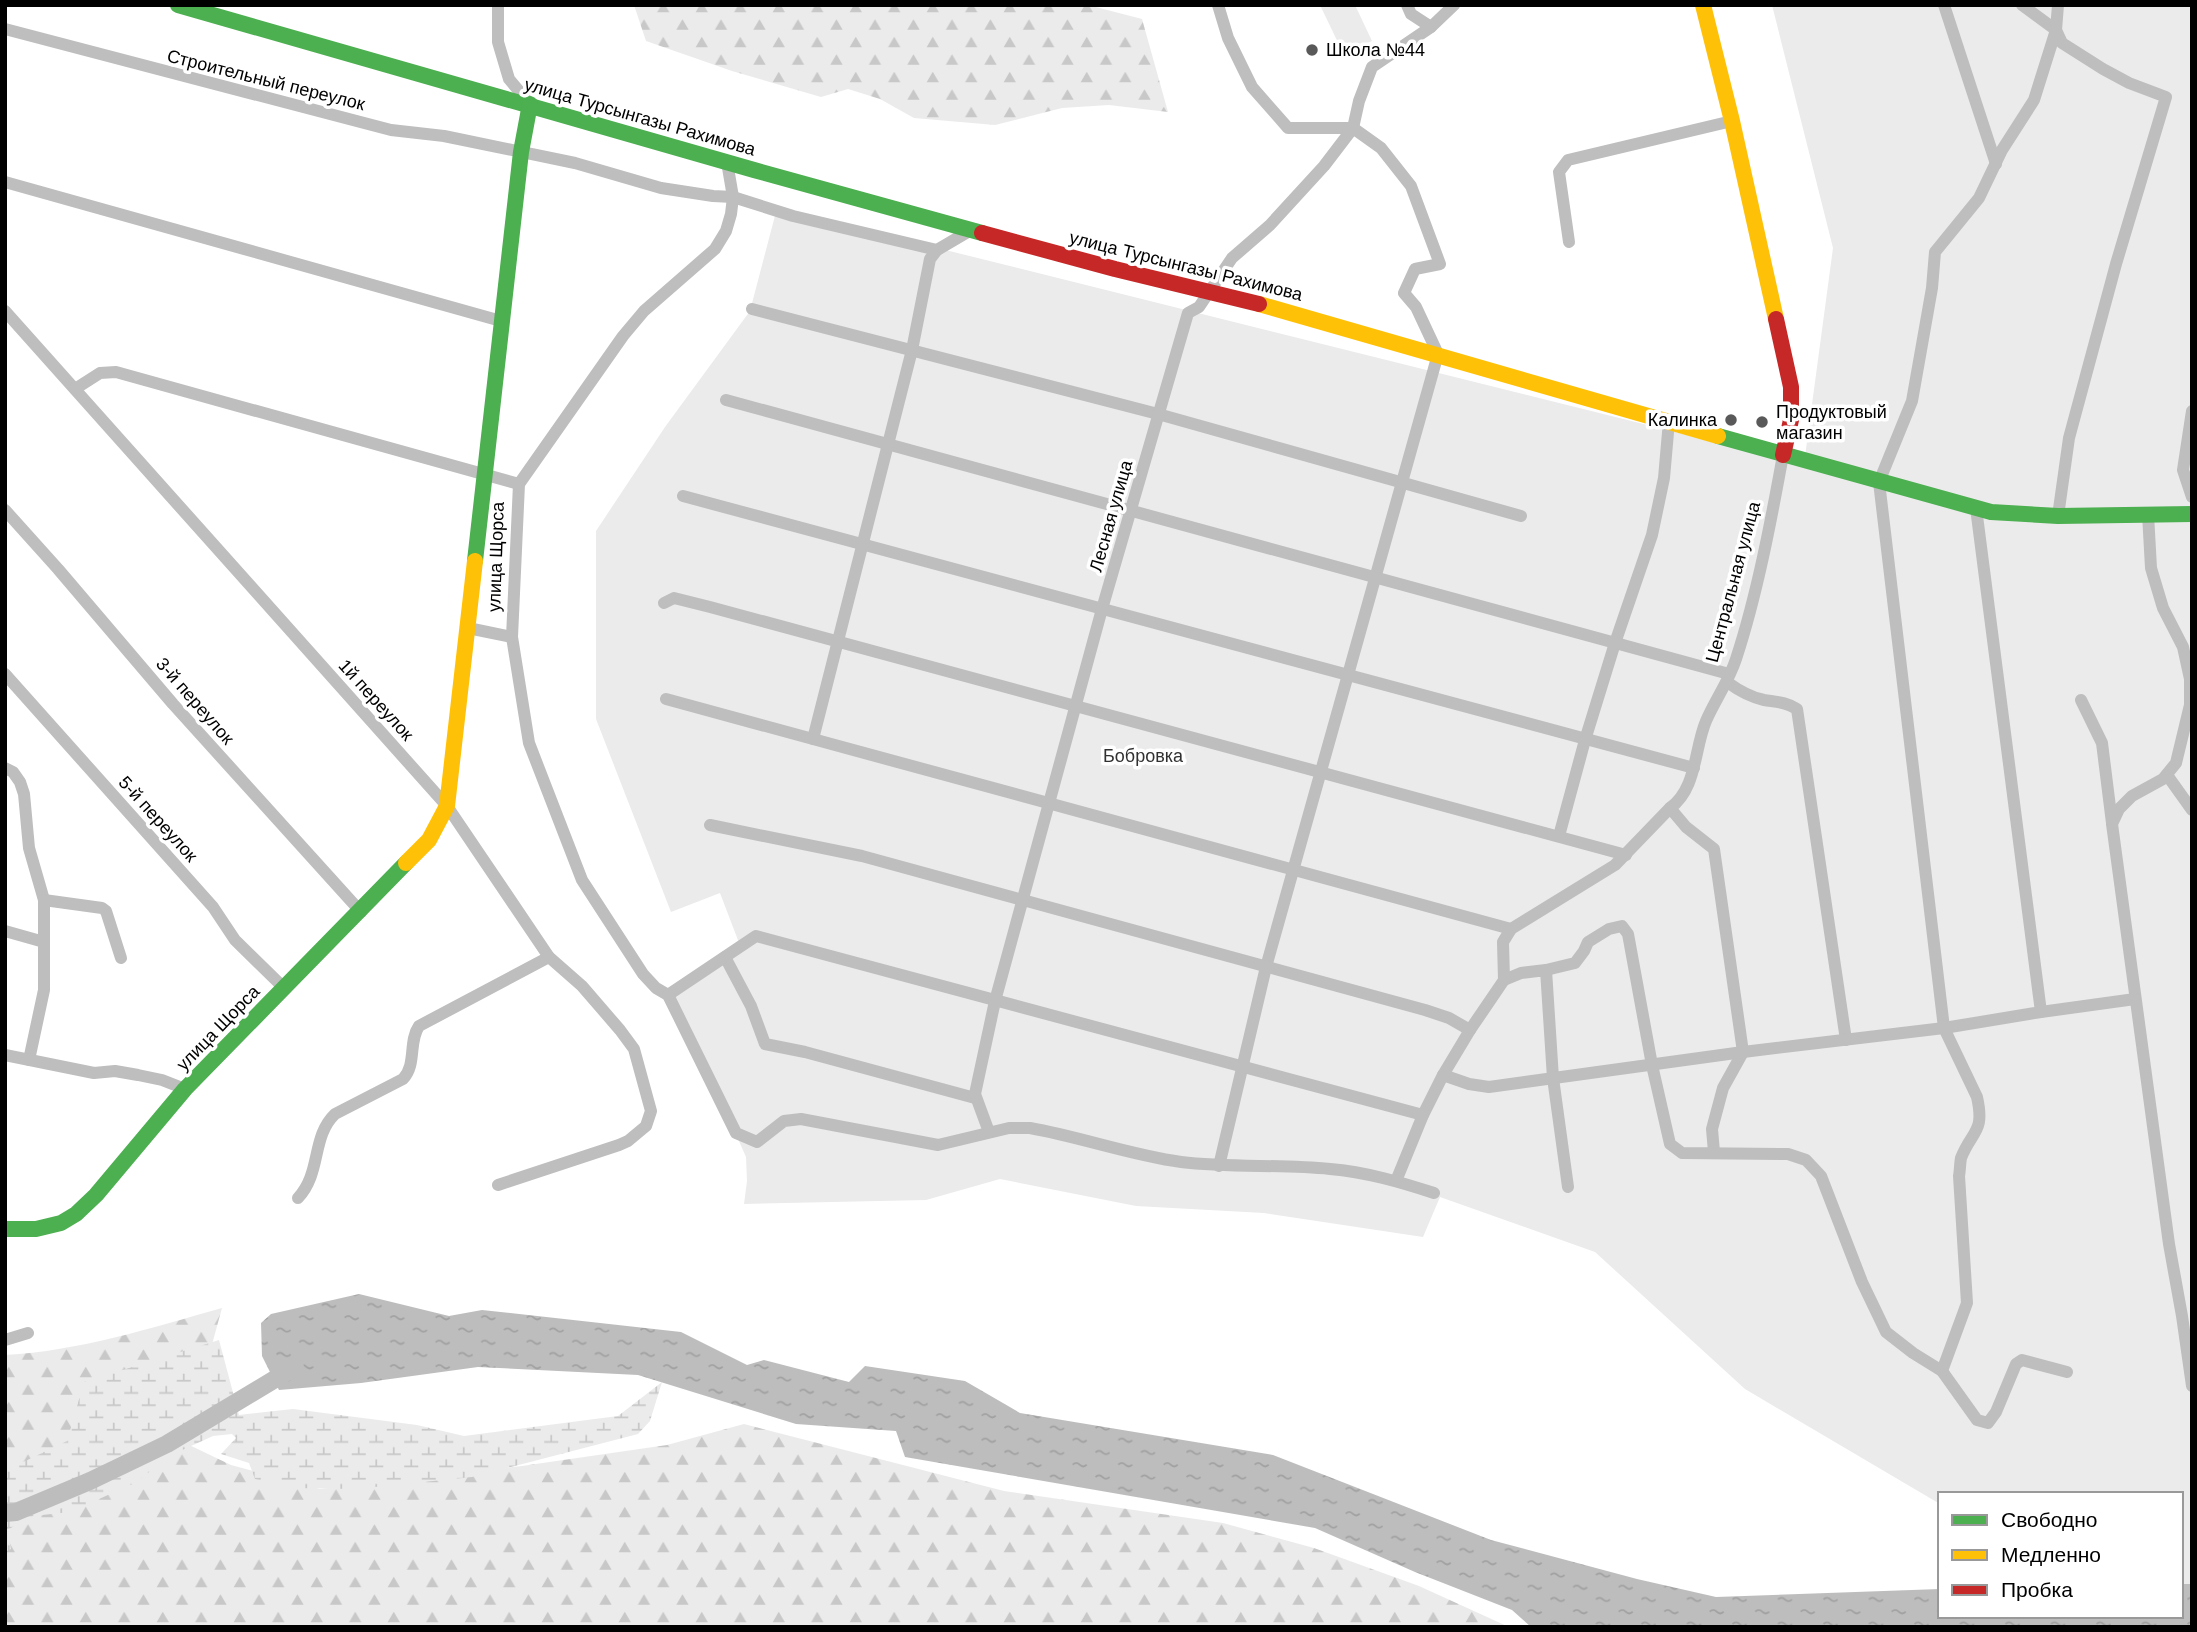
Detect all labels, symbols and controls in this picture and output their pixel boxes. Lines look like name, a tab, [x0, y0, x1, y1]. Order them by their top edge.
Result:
place label: Школа №44	[1326, 40, 1425, 60]
marker: Школа №44	[1304, 42, 1320, 58]
street label: Строительный переулок	[165, 46, 367, 114]
street label: улица Турсынгазы Рахимова	[522, 74, 759, 160]
street label: улица Турсынгазы Рахимова	[1067, 227, 1306, 305]
place label: Продуктовый магазин	[1776, 402, 1887, 443]
place label: Калинка	[1648, 410, 1718, 430]
marker: Калинка	[1723, 412, 1739, 428]
marker: Продуктовый магазин	[1754, 414, 1770, 430]
street label: Лесная улица	[1086, 457, 1137, 574]
street label: Центральная улица	[1702, 498, 1764, 665]
street label: улица Щорса	[484, 501, 508, 613]
street label: 3-й переулок	[152, 654, 238, 748]
street label: 1й переулок	[334, 655, 418, 745]
park label: Бобровка	[1103, 746, 1184, 766]
street label: 5-й переулок	[114, 772, 202, 866]
street label: улица Щорса	[172, 981, 264, 1075]
legend	[1938, 1492, 2183, 1618]
text: Свободно	[2001, 1508, 2098, 1531]
text: Медленно	[2001, 1543, 2101, 1566]
text: Пробка	[2001, 1578, 2073, 1601]

